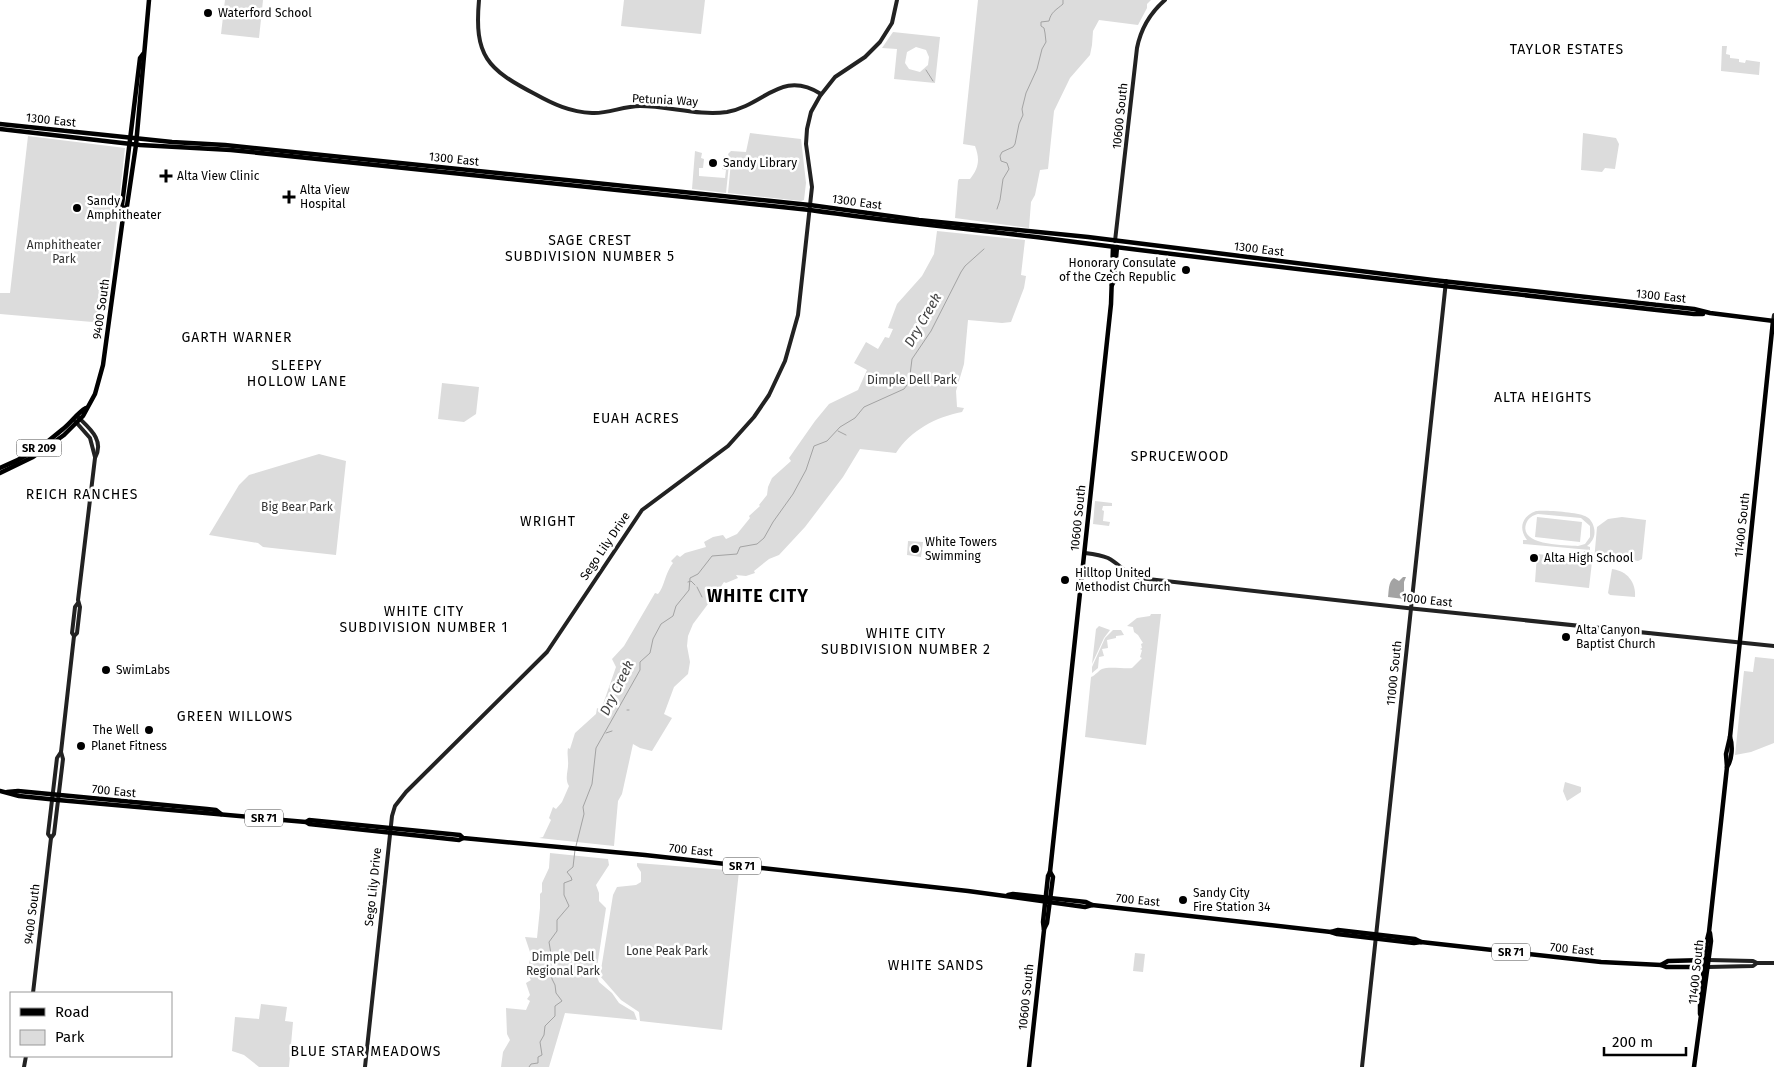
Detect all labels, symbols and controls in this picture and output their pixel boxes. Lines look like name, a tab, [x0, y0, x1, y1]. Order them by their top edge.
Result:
place label: Waterford School	[218, 6, 312, 20]
marker: Waterford School	[202, 7, 214, 19]
district label: TAYLOR ESTATES	[1510, 41, 1624, 58]
street label: 10600 South	[1110, 82, 1130, 150]
street label: Petunia Way	[631, 91, 699, 109]
street label: 1300 East	[25, 110, 77, 130]
street label: 1300 East	[428, 149, 480, 169]
place label: Sandy Library	[723, 156, 797, 170]
marker: Sandy Library	[707, 157, 719, 169]
marker: Alta View Clinic	[159, 169, 173, 183]
place label: Alta View Clinic	[177, 169, 260, 183]
place label: Alta View Hospital	[300, 183, 350, 211]
marker: Alta View Hospital	[282, 190, 296, 204]
street label: 1300 East	[831, 192, 884, 213]
place label: Sandy Amphitheater	[87, 194, 162, 222]
marker: Sandy Amphitheater	[71, 202, 83, 214]
district label: SAGE CREST SUBDIVISION NUMBER 5	[505, 232, 675, 265]
park label: Amphitheater Park	[27, 238, 102, 266]
street label: 1300 East	[1233, 239, 1286, 259]
place label: Honorary Consulate of the Czech Republic	[1059, 256, 1176, 284]
marker: Honorary Consulate of the Czech Republic	[1180, 264, 1192, 276]
street label: 9400 South	[90, 278, 112, 340]
street label: 1300 East	[1635, 286, 1687, 306]
water label: Dry Creek	[901, 290, 945, 350]
district label: GARTH WARNER	[181, 329, 293, 346]
district label: SLEEPY HOLLOW LANE	[247, 357, 347, 390]
park label: Dimple Dell Park	[867, 373, 958, 387]
district label: ALTA HEIGHTS	[1494, 389, 1592, 406]
district label: EUAH ACRES	[592, 410, 680, 427]
road number: SR 209	[16, 439, 62, 456]
district label: SPRUCEWOOD	[1131, 448, 1229, 465]
street label: 10600 South	[1068, 484, 1088, 552]
district label: REICH RANCHES	[26, 486, 138, 503]
street label: 11400 South	[1732, 492, 1752, 558]
park label: Big Bear Park	[261, 500, 334, 514]
street label: Sego Lily Drive	[577, 509, 633, 583]
district label: WRIGHT	[520, 513, 576, 530]
place label: White Towers Swimming	[925, 535, 997, 563]
marker: White Towers Swimming	[909, 543, 921, 555]
place label: Alta High School	[1544, 551, 1634, 565]
marker: Alta High School	[1528, 552, 1540, 564]
place label: Hilltop United Methodist Church	[1075, 566, 1171, 594]
marker: Hilltop United Methodist Church	[1059, 574, 1071, 586]
district label: WHITE CITY	[707, 585, 809, 607]
street label: 1000 East	[1401, 590, 1454, 610]
district label: WHITE CITY SUBDIVISION NUMBER 1	[339, 603, 509, 636]
place label: Alta Canyon Baptist Church	[1576, 623, 1655, 651]
district label: WHITE CITY SUBDIVISION NUMBER 2	[821, 625, 991, 658]
marker: Alta Canyon Baptist Church	[1560, 631, 1572, 643]
street label: 11000 South	[1384, 640, 1404, 706]
water label: Dry Creek	[596, 657, 638, 718]
place label: SwimLabs	[116, 663, 170, 677]
marker: SwimLabs	[100, 664, 112, 676]
district label: GREEN WILLOWS	[177, 708, 293, 725]
place label: The Well	[93, 723, 139, 737]
marker: The Well	[143, 724, 155, 736]
place label: Planet Fitness	[91, 739, 167, 753]
marker: Planet Fitness	[75, 740, 87, 752]
street label: 700 East	[91, 782, 137, 800]
road number: SR 71	[245, 810, 283, 826]
street label: 700 East	[668, 841, 714, 859]
street label: Sego Lily Drive	[362, 847, 384, 927]
road number: SR 71	[723, 858, 761, 874]
street label: 9400 South	[21, 883, 43, 945]
place label: Sandy City Fire Station 34	[1193, 886, 1271, 914]
street label: 700 East	[1115, 891, 1161, 909]
marker: Sandy City Fire Station 34	[1177, 894, 1189, 906]
street label: 11400 South	[1686, 939, 1706, 1005]
street label: 700 East	[1549, 940, 1595, 958]
park label: Lone Peak Park	[626, 944, 709, 958]
road number: SR 71	[1492, 944, 1530, 960]
park label: Dimple Dell Regional Park	[526, 950, 601, 978]
district label: WHITE SANDS	[888, 957, 984, 974]
street label: 10600 South	[1016, 963, 1036, 1031]
legend	[10, 992, 172, 1057]
text: Road	[55, 1003, 90, 1021]
scale bar	[1604, 1024, 1686, 1056]
text: Park	[55, 1028, 85, 1046]
text: 200 m	[1612, 1033, 1653, 1051]
district label: BLUE STAR MEADOWS	[291, 1043, 441, 1060]

